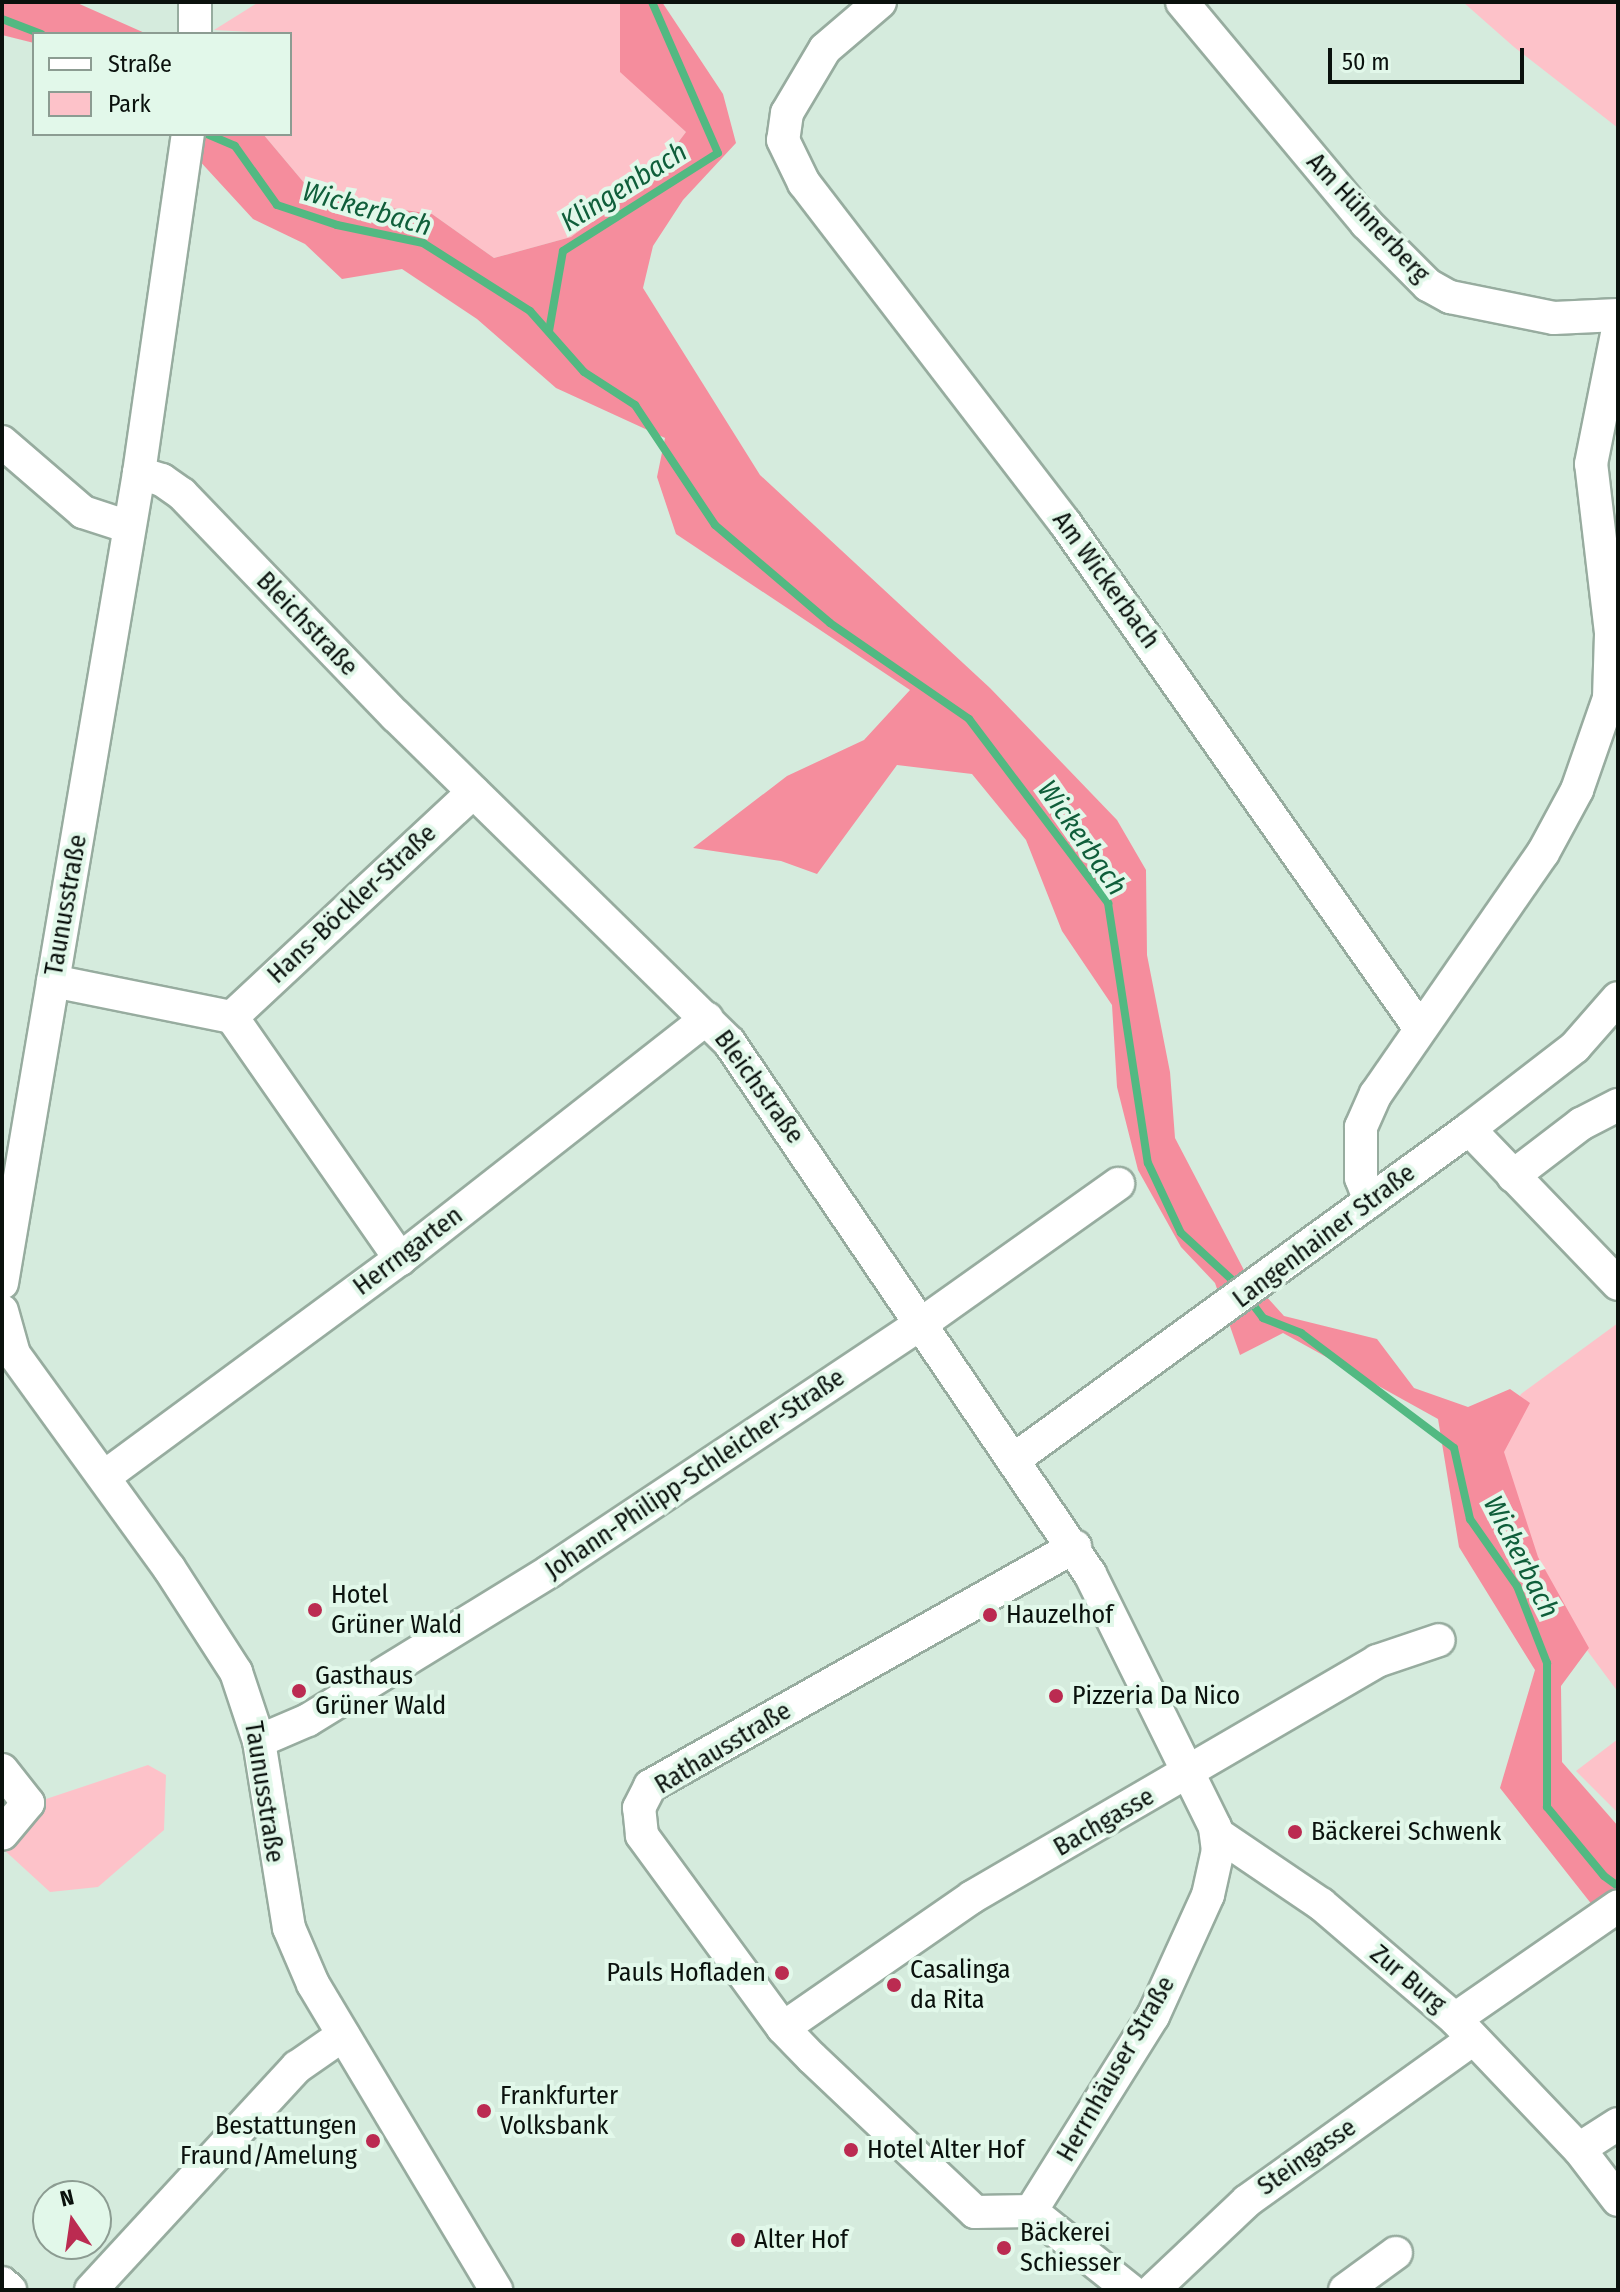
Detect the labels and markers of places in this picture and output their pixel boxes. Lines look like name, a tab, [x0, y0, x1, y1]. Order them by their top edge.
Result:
place label: Hotel Grüner Wald	[331, 1579, 462, 1640]
place label: Hauzelhof	[1006, 1599, 1113, 1631]
marker: Hotel Grüner Wald	[306, 1601, 324, 1619]
marker: Hauzelhof	[981, 1606, 999, 1624]
place label: Gasthaus Grüner Wald	[315, 1660, 446, 1722]
place label: Pizzeria Da Nico	[1072, 1680, 1240, 1712]
marker: Gasthaus Grüner Wald	[290, 1682, 308, 1700]
marker: Pizzeria Da Nico	[1047, 1687, 1065, 1705]
place label: Bäckerei Schwenk	[1311, 1816, 1501, 1848]
marker: Bäckerei Schwenk	[1286, 1823, 1304, 1841]
place label: Casalinga da Rita	[910, 1954, 1010, 2016]
place label: Pauls Hofladen	[607, 1957, 766, 1989]
marker: Pauls Hofladen	[773, 1964, 791, 1982]
marker: Casalinga da Rita	[885, 1976, 903, 1994]
place label: Frankfurter Volksbank	[500, 2080, 618, 2142]
marker: Frankfurter Volksbank	[475, 2102, 493, 2120]
place label: Bestattungen Fraund/Amelung	[180, 2110, 357, 2172]
marker: Bestattungen Fraund/Amelung	[364, 2132, 382, 2150]
place label: Hotel Alter Hof	[867, 2134, 1024, 2166]
marker: Hotel Alter Hof	[842, 2141, 860, 2159]
place label: Bäckerei Schiesser	[1020, 2217, 1121, 2278]
place label: Alter Hof	[754, 2224, 848, 2256]
marker: Alter Hof	[729, 2231, 747, 2249]
marker: Bäckerei Schiesser	[995, 2239, 1013, 2257]

